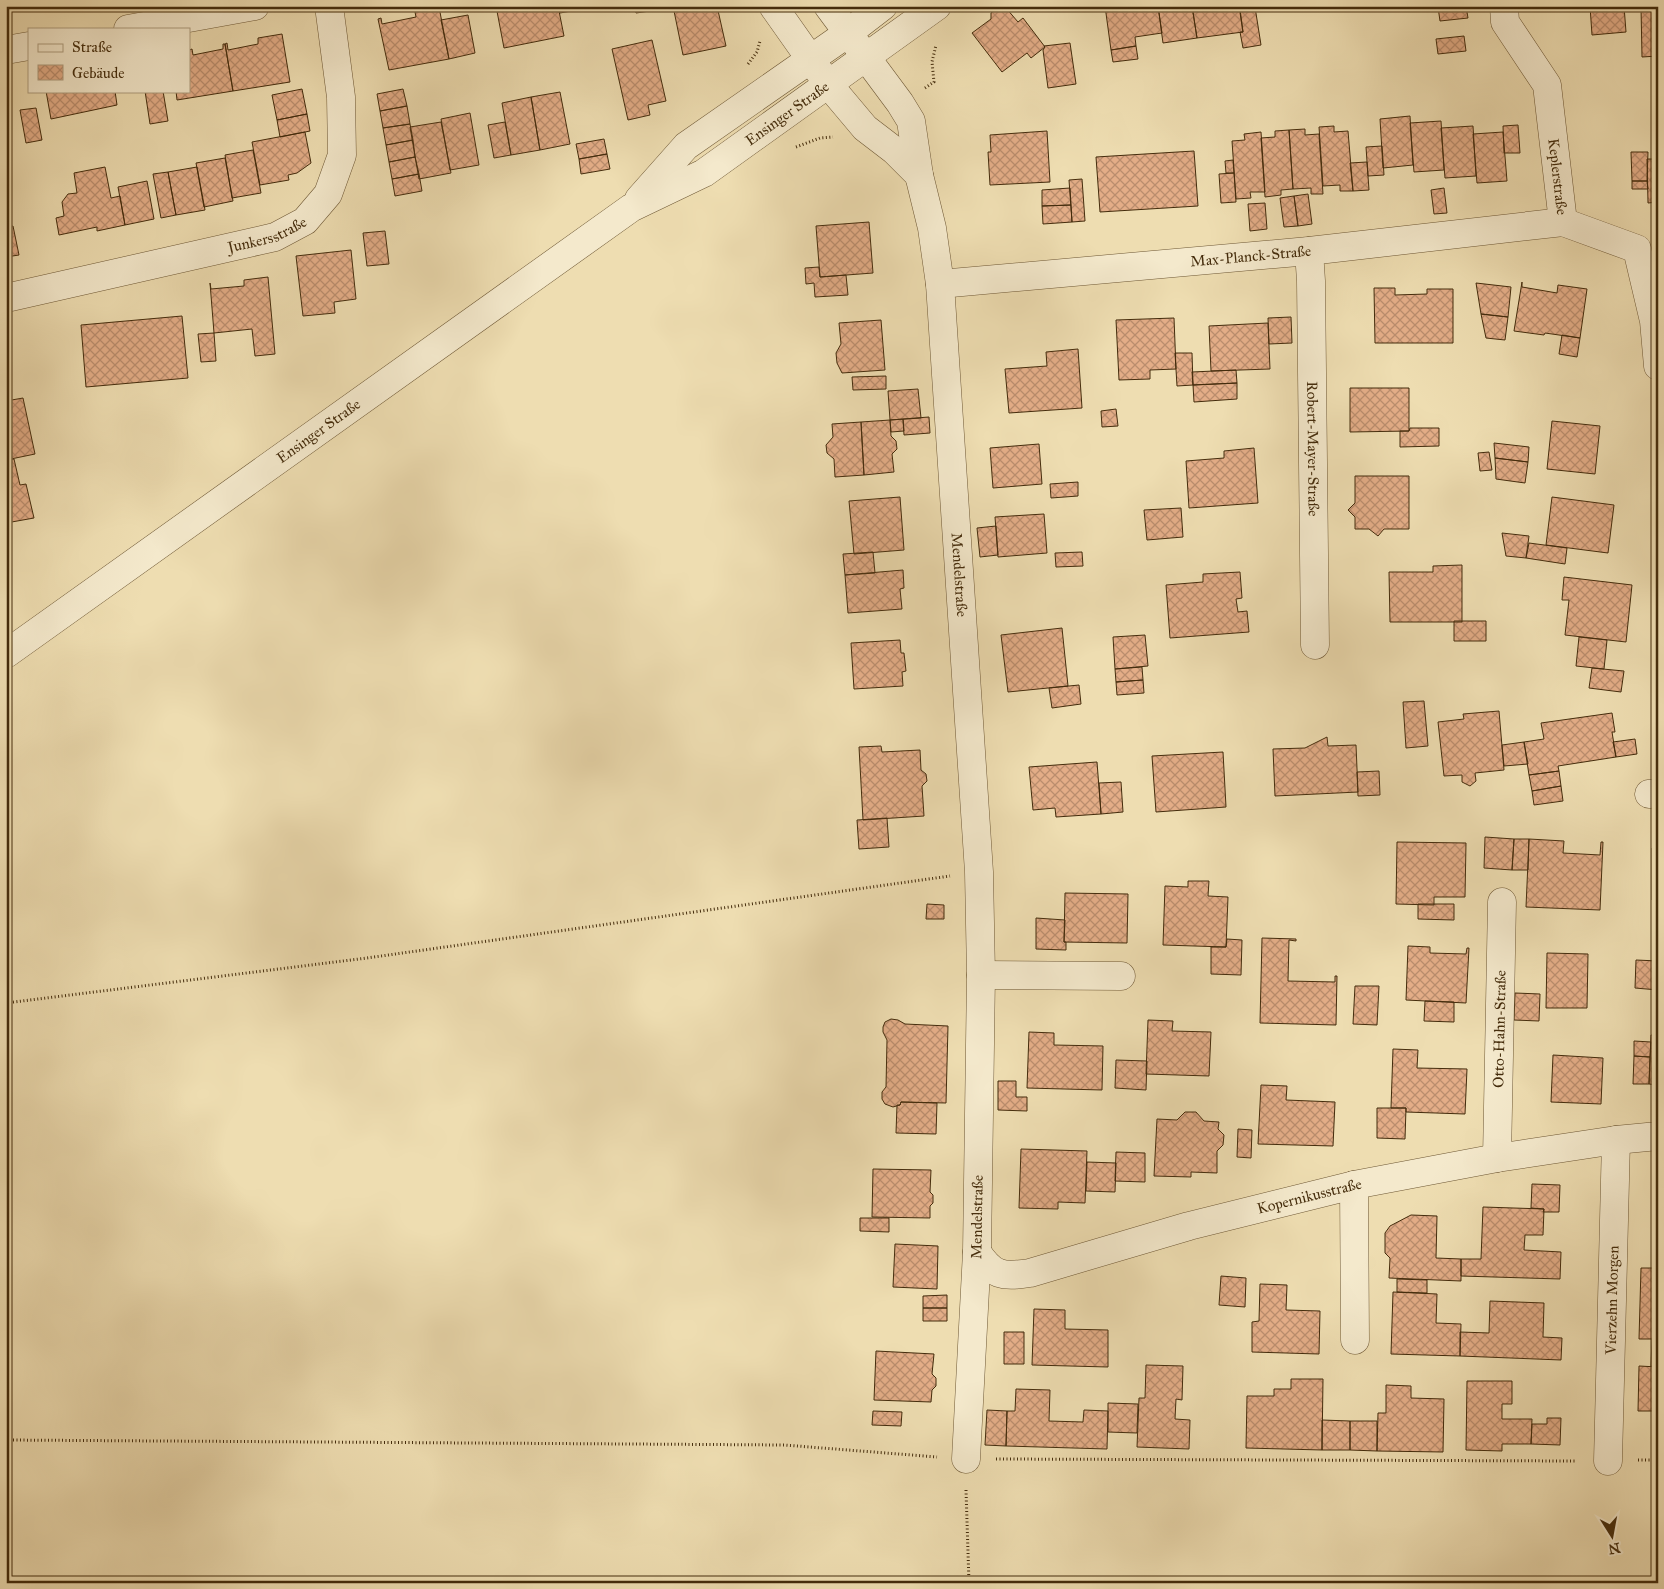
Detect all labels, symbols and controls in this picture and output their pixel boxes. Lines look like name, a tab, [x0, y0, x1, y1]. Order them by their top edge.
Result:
legend	[28, 28, 190, 92]
text: Straße	[72, 38, 112, 56]
text: Gebäude	[72, 64, 125, 82]
street label: Ensinger Straße	[742, 77, 832, 150]
street label: Keplerstraße	[1544, 137, 1571, 216]
street label: Junkersstraße	[224, 213, 310, 258]
street label: Max-Planck-Straße	[1190, 242, 1312, 271]
street label: Robert-Mayer-Straße	[1303, 381, 1323, 517]
street label: Ensinger Straße	[273, 395, 364, 467]
street label: Mendelstraße	[948, 532, 971, 617]
street label: Otto-Hahn-Straße	[1489, 970, 1510, 1088]
street label: Mendelstraße	[967, 1175, 987, 1259]
street label: Kopernikusstraße	[1255, 1175, 1363, 1218]
street label: Vierzehn Morgen	[1602, 1245, 1622, 1356]
north arrow	[1586, 1512, 1636, 1562]
text: N	[1607, 1539, 1622, 1558]

